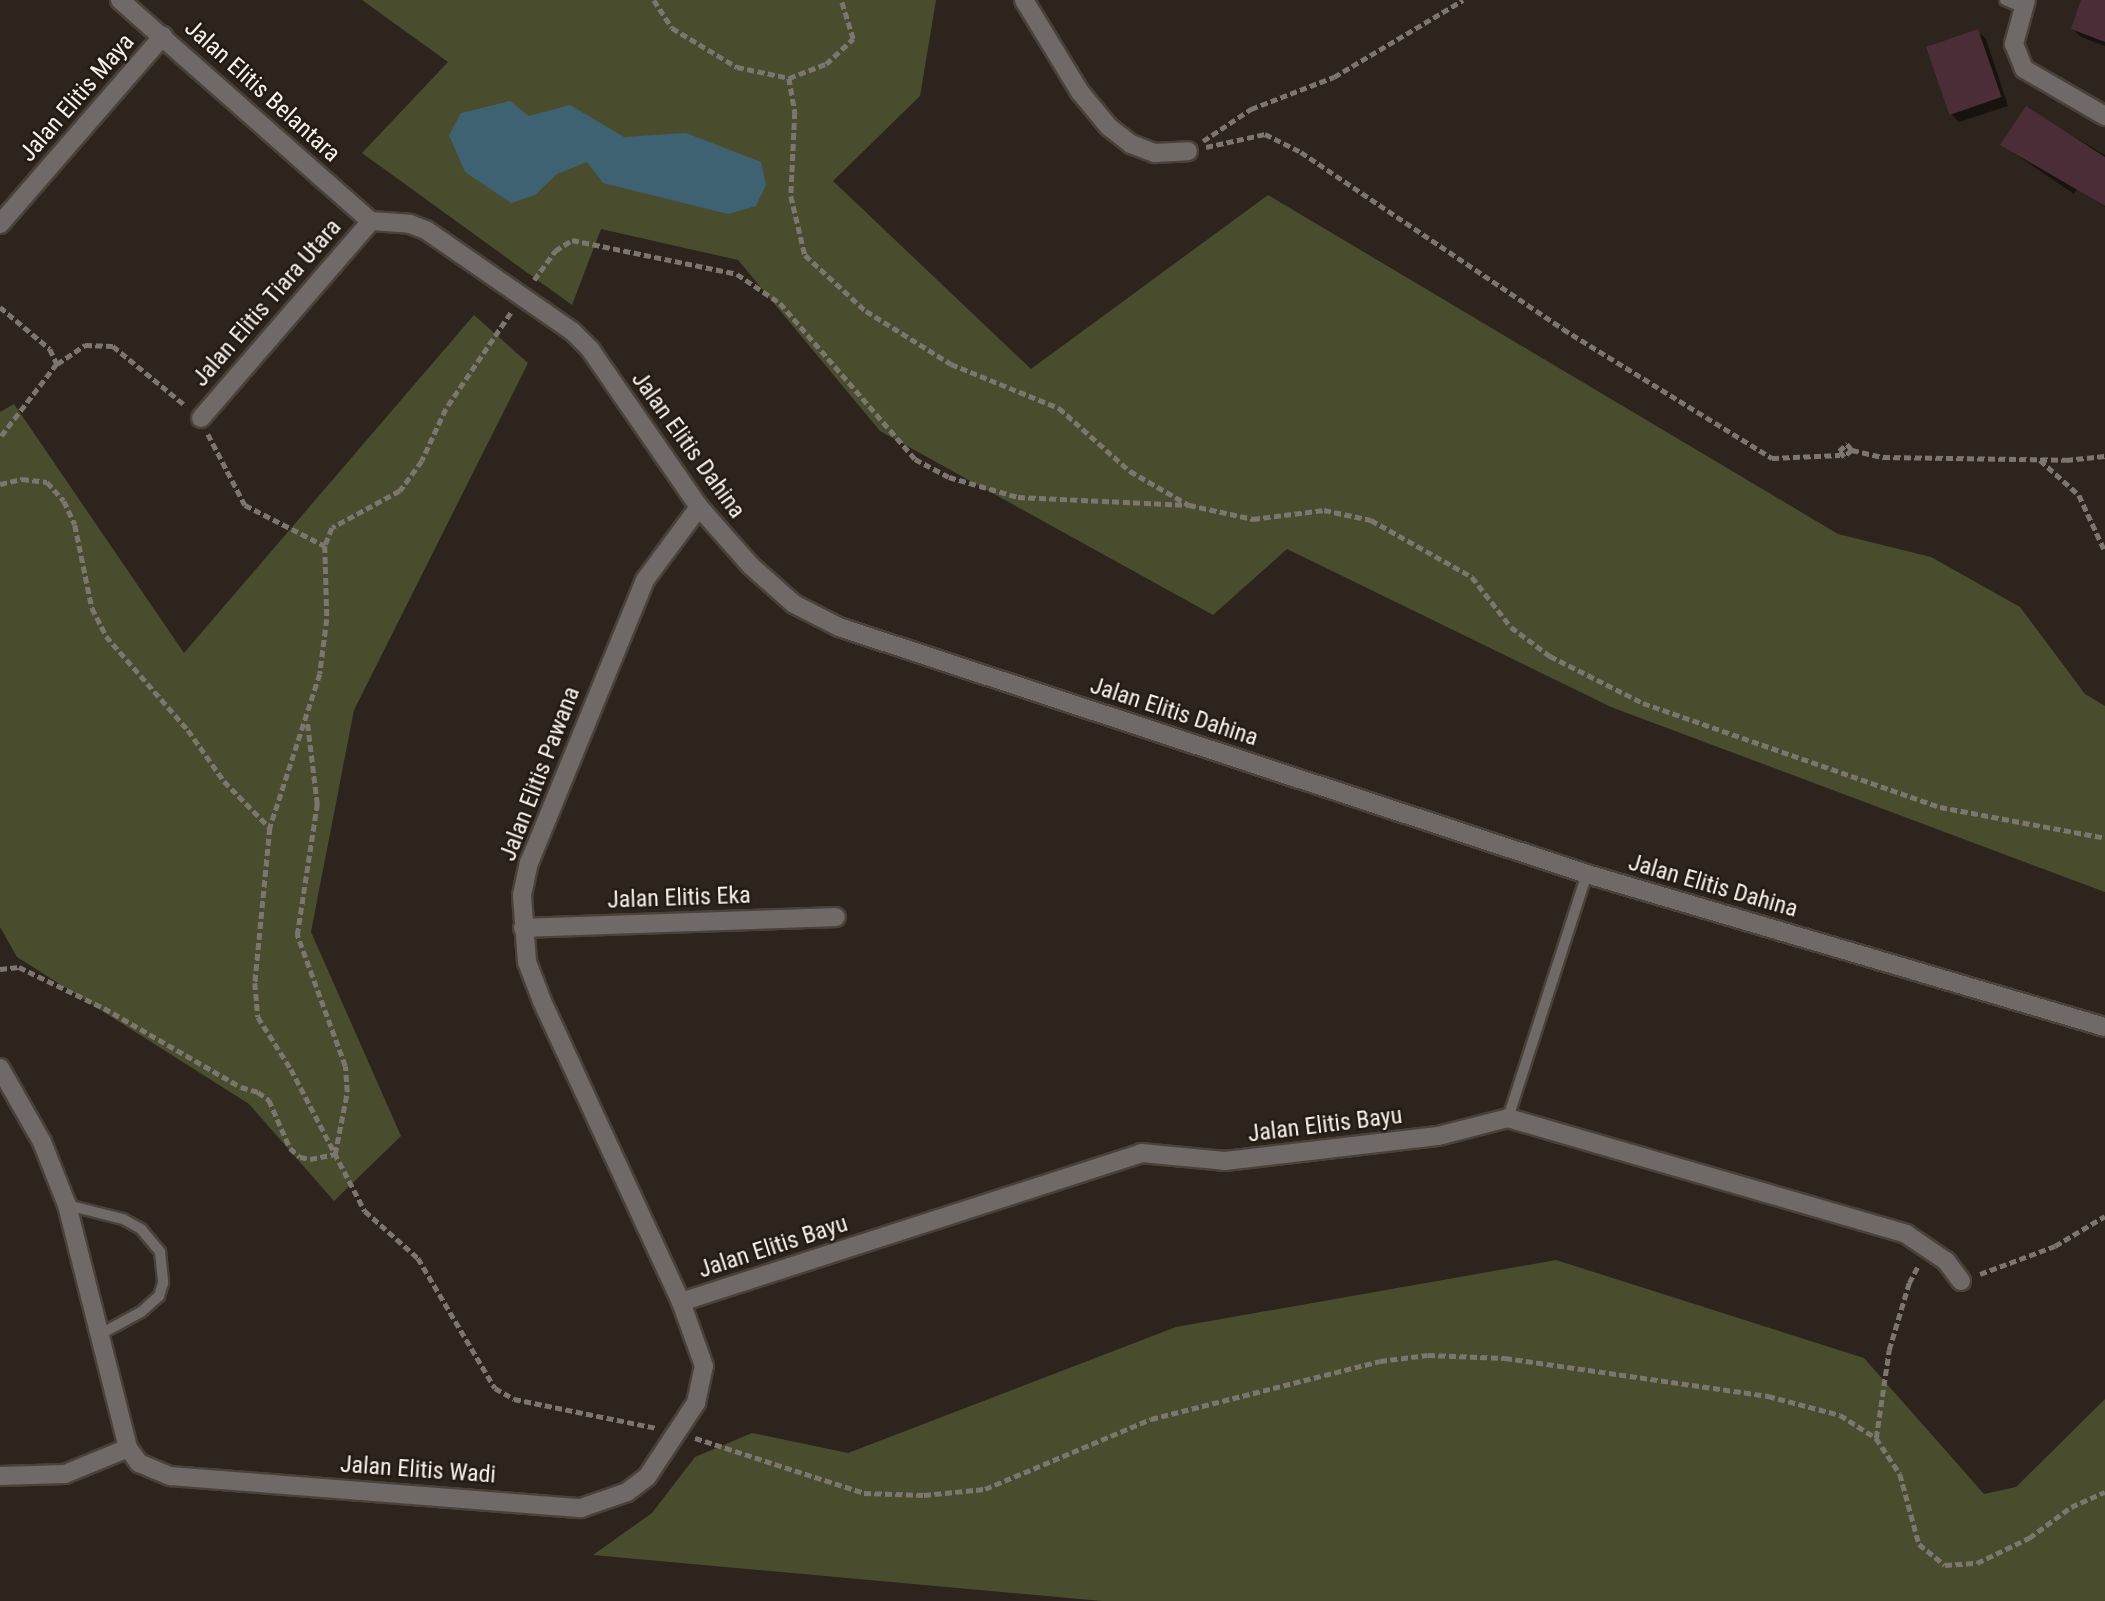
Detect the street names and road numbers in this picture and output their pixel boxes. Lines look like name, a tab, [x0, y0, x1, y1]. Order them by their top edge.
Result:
street label: Jalan Elitis Belantara	[178, 14, 346, 168]
street label: Jalan Elitis Maya	[14, 28, 140, 168]
street label: Jalan Elitis Tiara Utara	[186, 213, 348, 393]
street label: Jalan Elitis Dahina	[625, 366, 751, 524]
street label: Jalan Elitis Dahina	[1086, 671, 1262, 753]
street label: Jalan Elitis Pawana	[494, 683, 586, 865]
street label: Jalan Elitis Dahina	[1625, 848, 1801, 924]
street label: Jalan Elitis Eka	[607, 881, 751, 915]
street label: Jalan Elitis Bayu	[1246, 1101, 1404, 1149]
street label: Jalan Elitis Bayu	[695, 1209, 851, 1285]
street label: Jalan Elitis Wadi	[339, 1450, 497, 1490]

